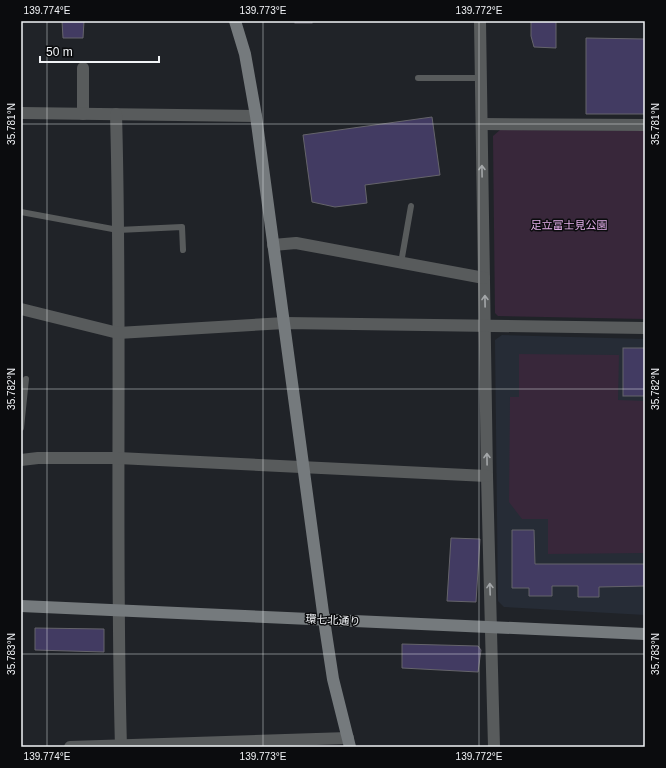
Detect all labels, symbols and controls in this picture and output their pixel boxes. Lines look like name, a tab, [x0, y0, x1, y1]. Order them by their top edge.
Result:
text: 139.774°E	[24, 5, 71, 16]
text: 139.773°E	[240, 5, 287, 16]
text: 139.772°E	[456, 5, 503, 16]
scale bar	[40, 38, 159, 64]
text: 50 m	[46, 45, 73, 59]
text: 35.781°N	[6, 103, 17, 145]
text: 35.781°N	[650, 103, 661, 145]
one-way arrow	[479, 165, 486, 178]
park label: 足立富士見公園	[531, 219, 608, 231]
one-way arrow	[481, 295, 489, 308]
text: 35.782°N	[6, 368, 17, 410]
text: 35.782°N	[650, 368, 661, 410]
one-way arrow	[483, 453, 491, 466]
one-way arrow	[486, 583, 494, 596]
street label: 環七北通り	[305, 613, 361, 627]
text: 35.783°N	[6, 633, 17, 675]
text: 35.783°N	[650, 633, 661, 675]
text: 139.774°E	[24, 751, 71, 762]
text: 139.773°E	[240, 751, 287, 762]
text: 139.772°E	[456, 751, 503, 762]

